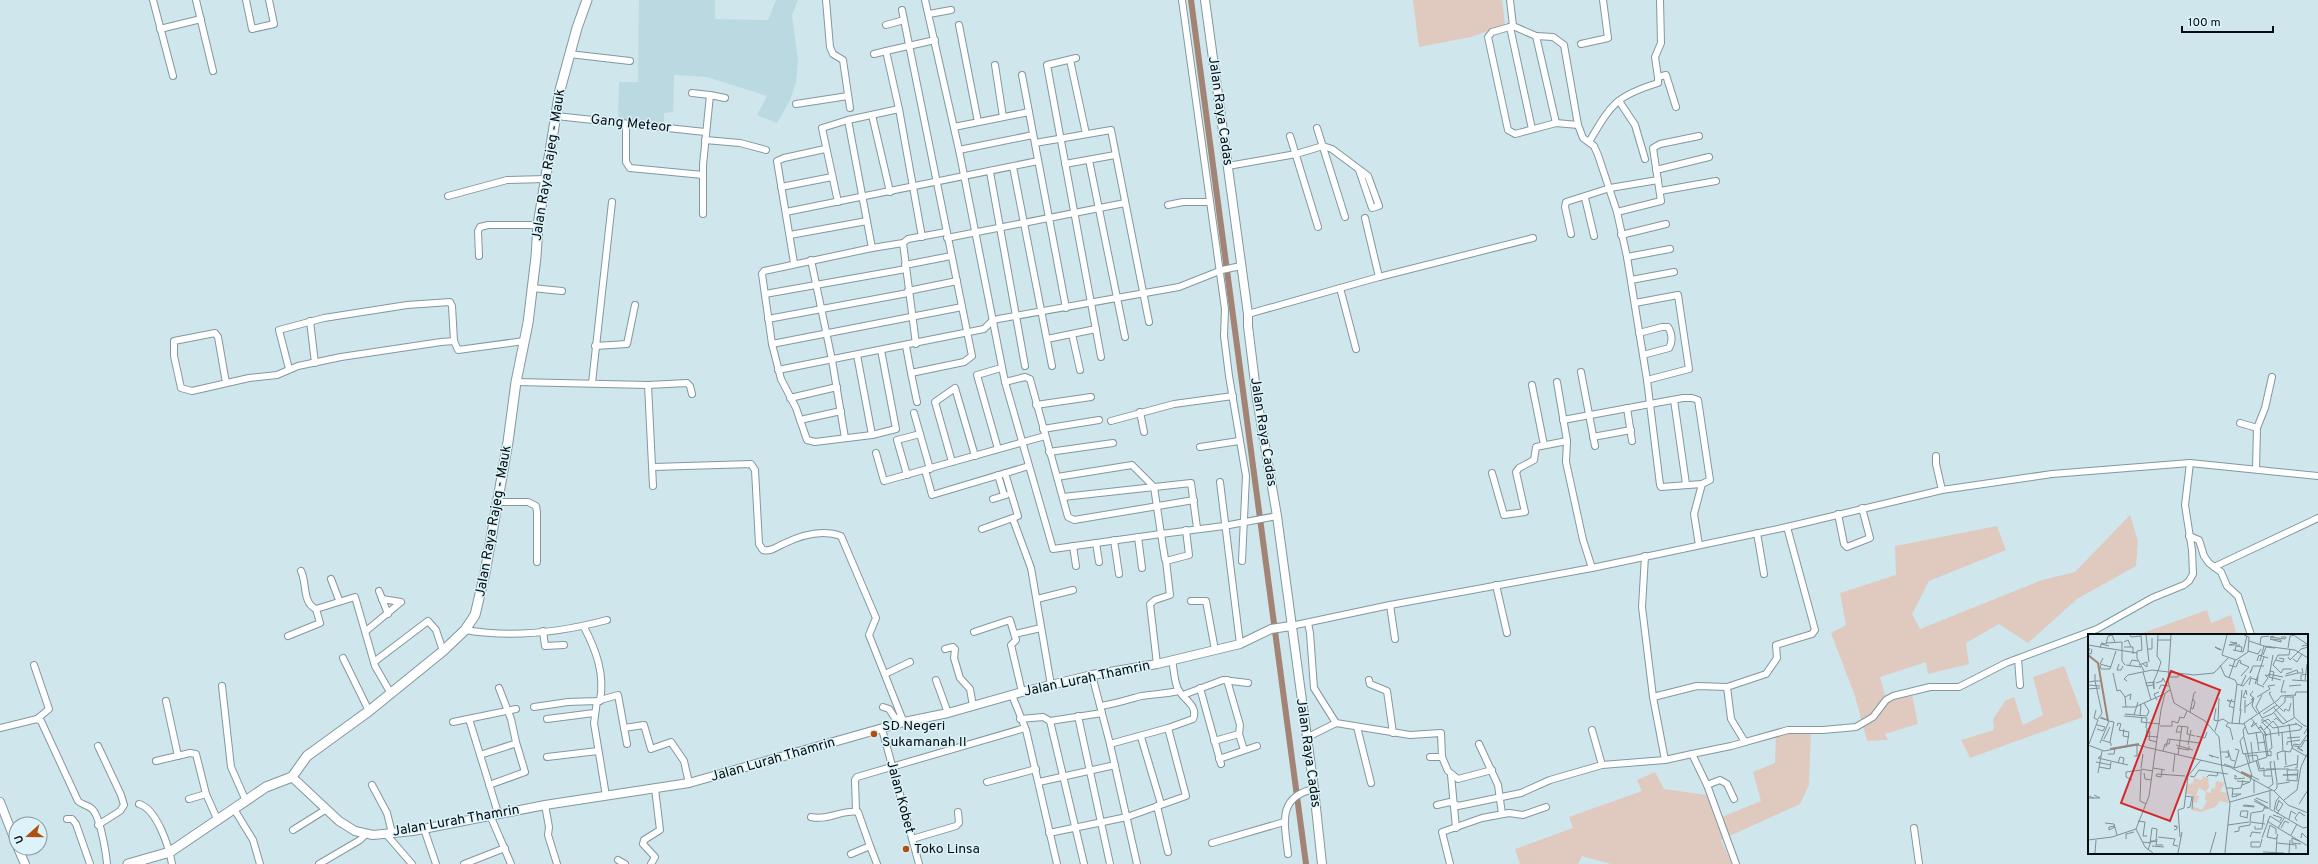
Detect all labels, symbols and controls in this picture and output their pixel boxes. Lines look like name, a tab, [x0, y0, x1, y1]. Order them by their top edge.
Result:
scale bar	[2182, 8, 2273, 34]
text: 100 m	[2188, 15, 2221, 31]
street label: Jalan Raya Cadas	[1204, 55, 1236, 167]
street label: Jalan Raya Rajeg - Mauk	[529, 88, 569, 242]
street label: Gang Meteor	[590, 111, 673, 137]
street label: Jalan Raya Cadas	[1246, 376, 1280, 488]
street label: Jalan Raya Rajeg - Mauk	[472, 444, 516, 598]
inset map	[2088, 634, 2308, 854]
street label: Jalan Lurah Thamrin	[1022, 657, 1152, 701]
street label: Jalan Raya Cadas	[1292, 697, 1324, 809]
place label: SD Negeri Sukamanah II	[882, 718, 967, 751]
marker: SD Negeri Sukamanah II	[869, 729, 879, 739]
street label: Jalan Lurah Thamrin	[709, 734, 837, 786]
street label: Jalan Kobet	[882, 759, 918, 835]
street label: Jalan Lurah Thamrin	[391, 801, 521, 841]
north arrow	[8, 816, 48, 856]
text: U	[12, 833, 28, 845]
place label: Toko Linsa	[914, 841, 980, 858]
marker: Toko Linsa	[901, 844, 911, 854]

